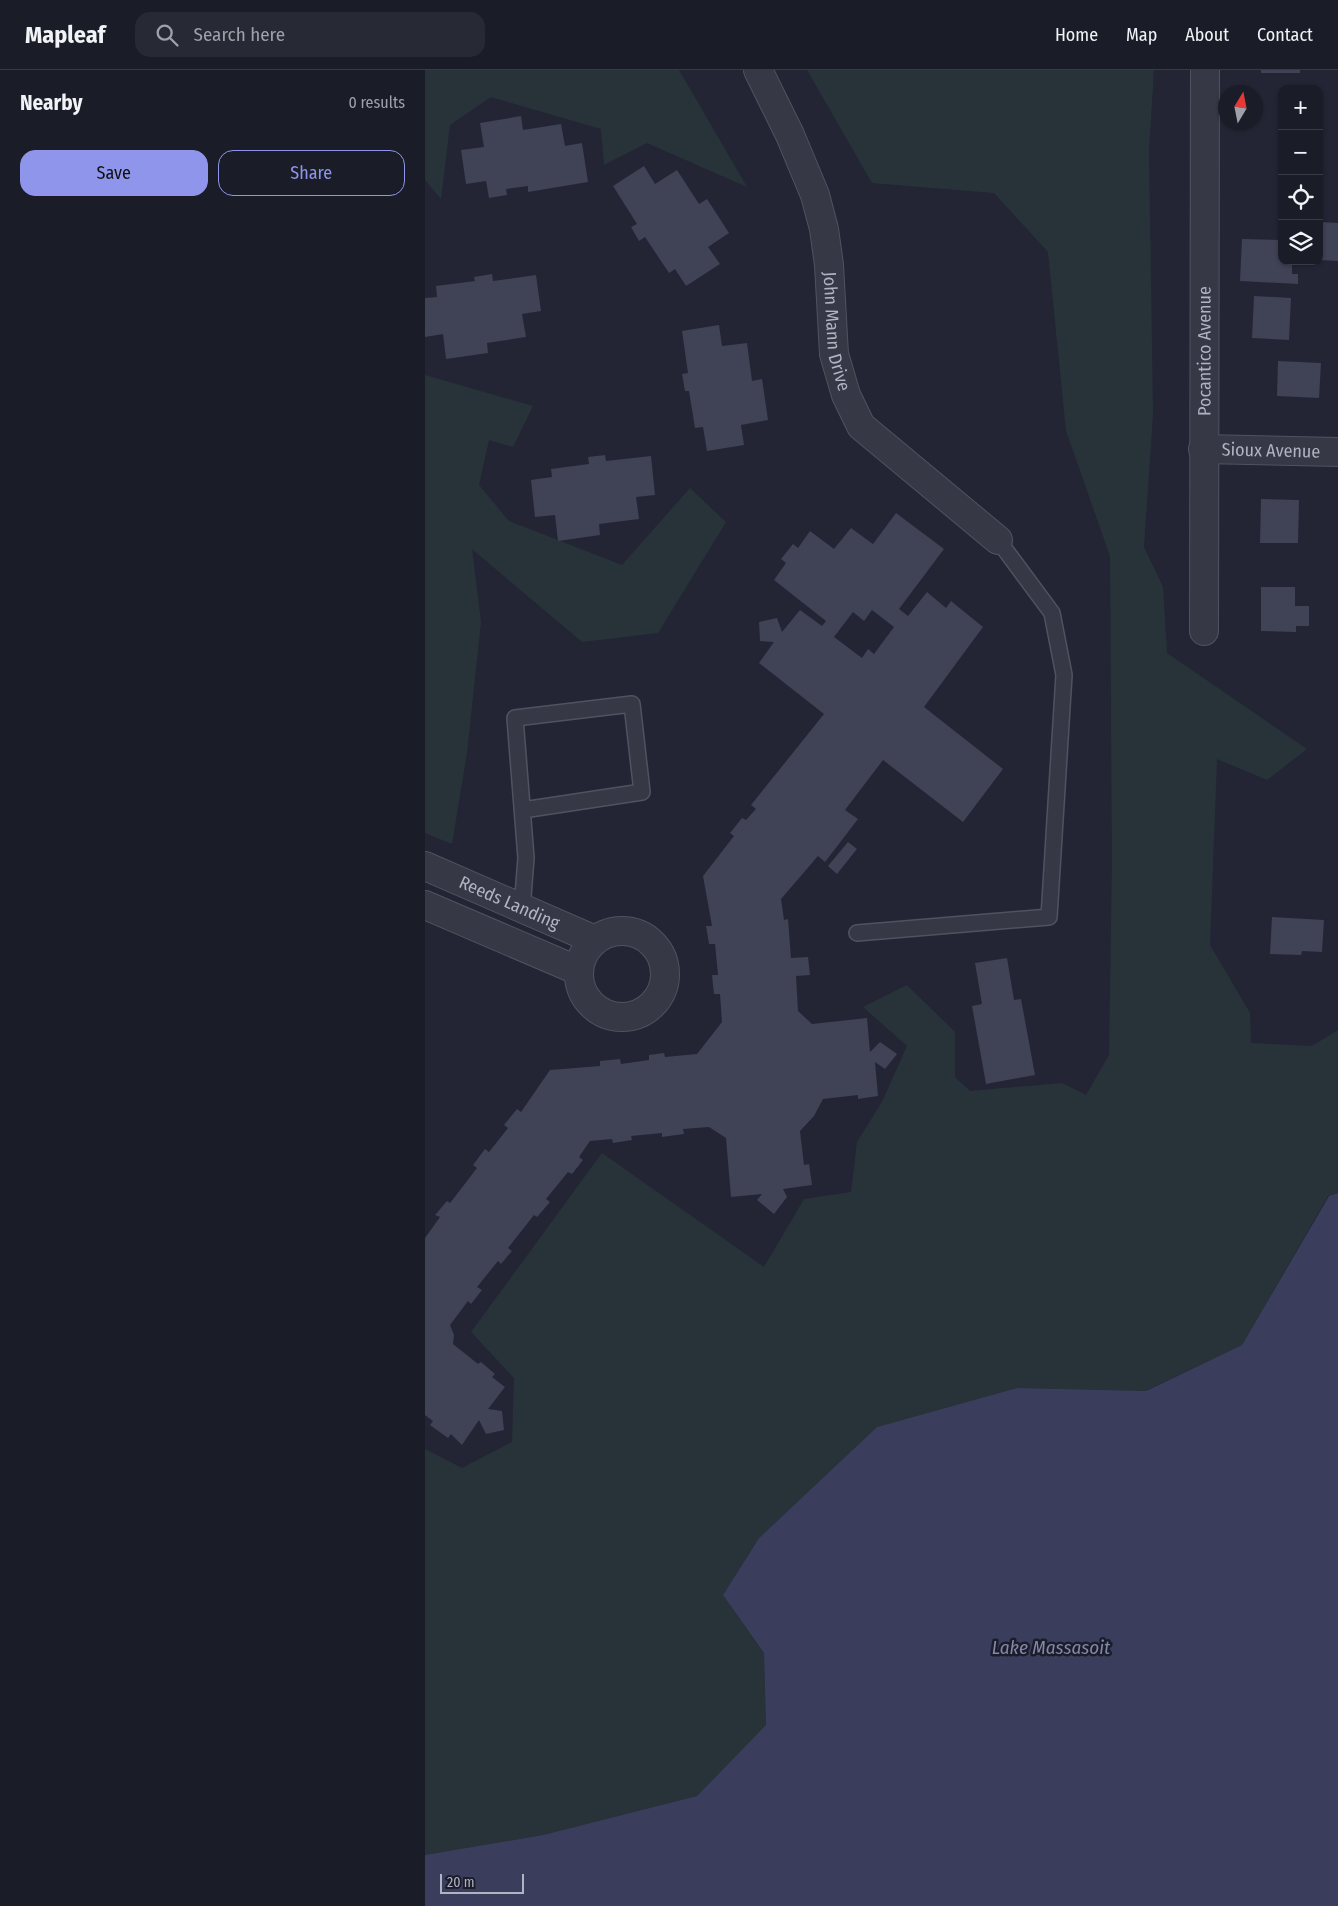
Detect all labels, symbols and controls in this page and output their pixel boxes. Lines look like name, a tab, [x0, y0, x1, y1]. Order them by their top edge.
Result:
search box	[135, 12, 485, 57]
text: Mapleaf	[25, 21, 105, 49]
icon: search	[153, 21, 181, 49]
text: Search here	[193, 23, 285, 46]
text: Home	[1055, 24, 1098, 46]
text: Map	[1126, 24, 1157, 46]
text: About	[1185, 24, 1229, 46]
text: Contact	[1257, 24, 1313, 46]
north arrow	[1218, 85, 1263, 130]
map controls	[1278, 85, 1323, 265]
button: +	[1278, 85, 1323, 130]
text: Nearby	[20, 90, 82, 116]
text: 0 results	[348, 93, 405, 112]
button: −	[1278, 130, 1323, 175]
button: Save	[20, 150, 208, 196]
button: Share	[218, 150, 405, 196]
button: locate	[1278, 175, 1323, 220]
button: layers	[1278, 220, 1323, 265]
street label: John Mann Drive	[818, 271, 855, 394]
street label: Pocantico Avenue	[1193, 286, 1216, 416]
street label: Sioux Avenue	[1221, 438, 1321, 463]
street label: Reeds Landing	[456, 871, 563, 934]
water label: Lake Massasoit	[992, 1636, 1111, 1659]
scale bar	[440, 1871, 524, 1894]
text: 20 m	[447, 1874, 475, 1891]

